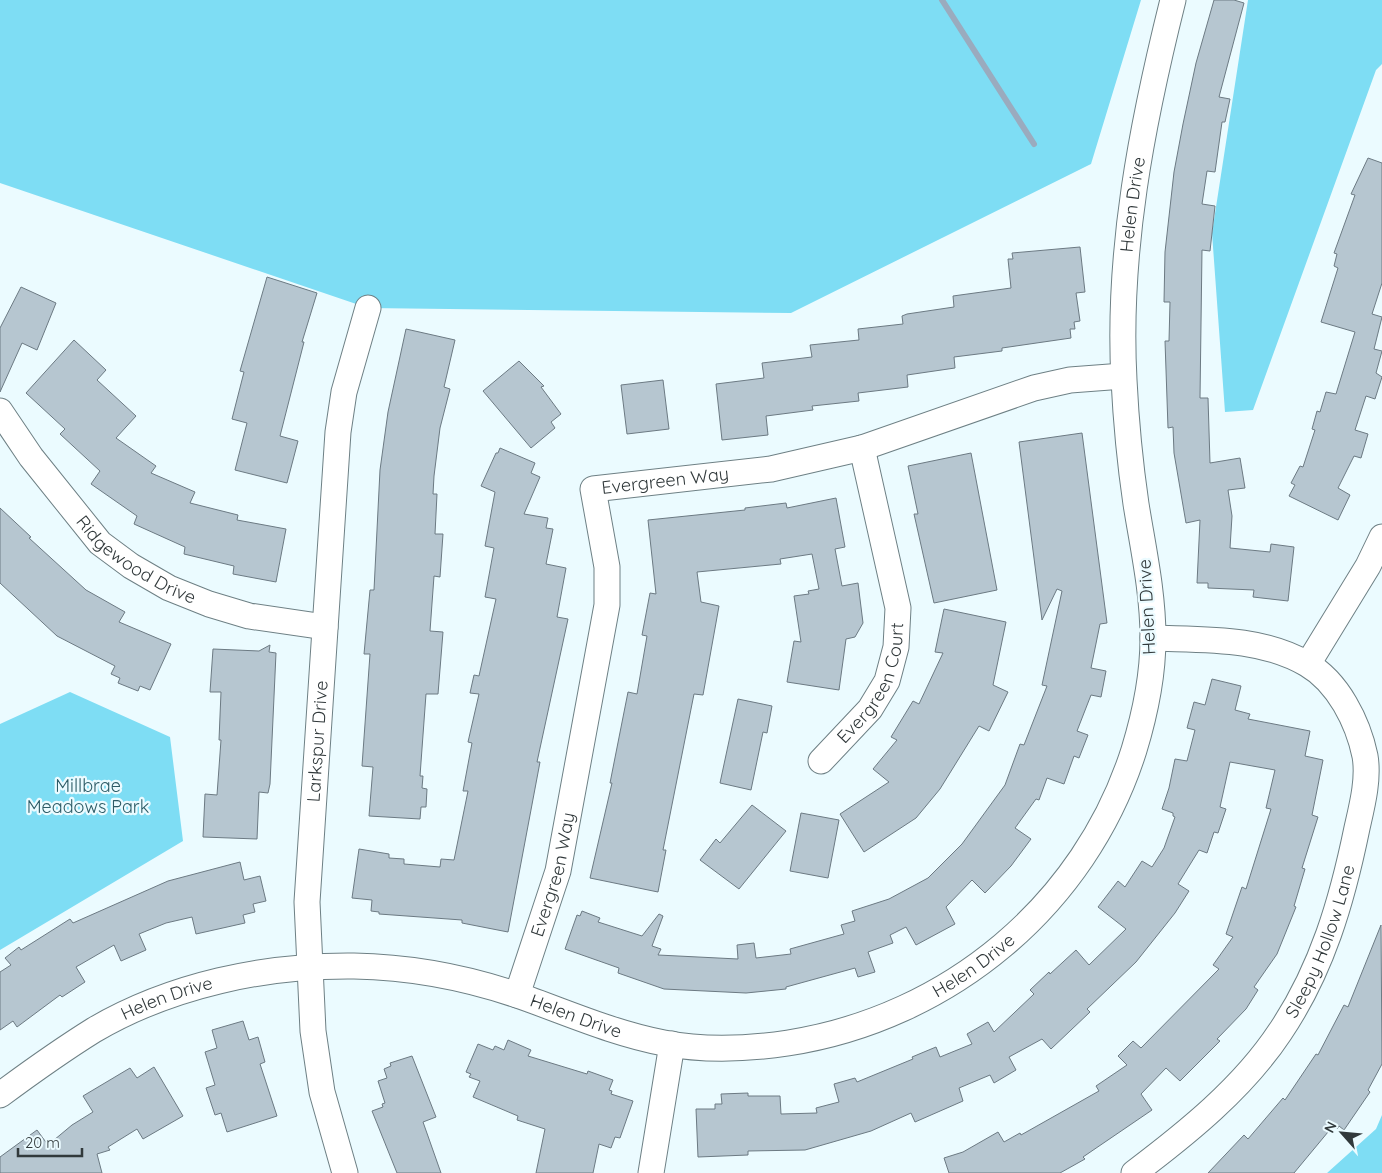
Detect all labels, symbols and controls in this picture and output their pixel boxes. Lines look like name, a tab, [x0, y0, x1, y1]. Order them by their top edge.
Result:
street label: Helen Drive	[1115, 155, 1150, 253]
street label: Evergreen Way	[600, 462, 730, 499]
street label: Ridgewood Drive	[71, 511, 199, 609]
street label: Helen Drive	[1133, 559, 1160, 656]
street label: Evergreen Court	[832, 622, 908, 748]
street label: Larkspur Drive	[302, 680, 333, 803]
park label: Millbrae Meadows Park	[27, 774, 149, 818]
street label: Evergreen Way	[525, 810, 580, 940]
street label: Sleepy Hollow Lane	[1280, 862, 1359, 1022]
street label: Helen Drive	[928, 928, 1019, 1002]
street label: Helen Drive	[117, 971, 215, 1025]
street label: Helen Drive	[527, 989, 625, 1043]
north arrow	[1317, 1108, 1367, 1158]
text: N	[1320, 1118, 1341, 1136]
scale bar	[18, 1126, 81, 1158]
text: 20 m	[25, 1133, 60, 1152]

